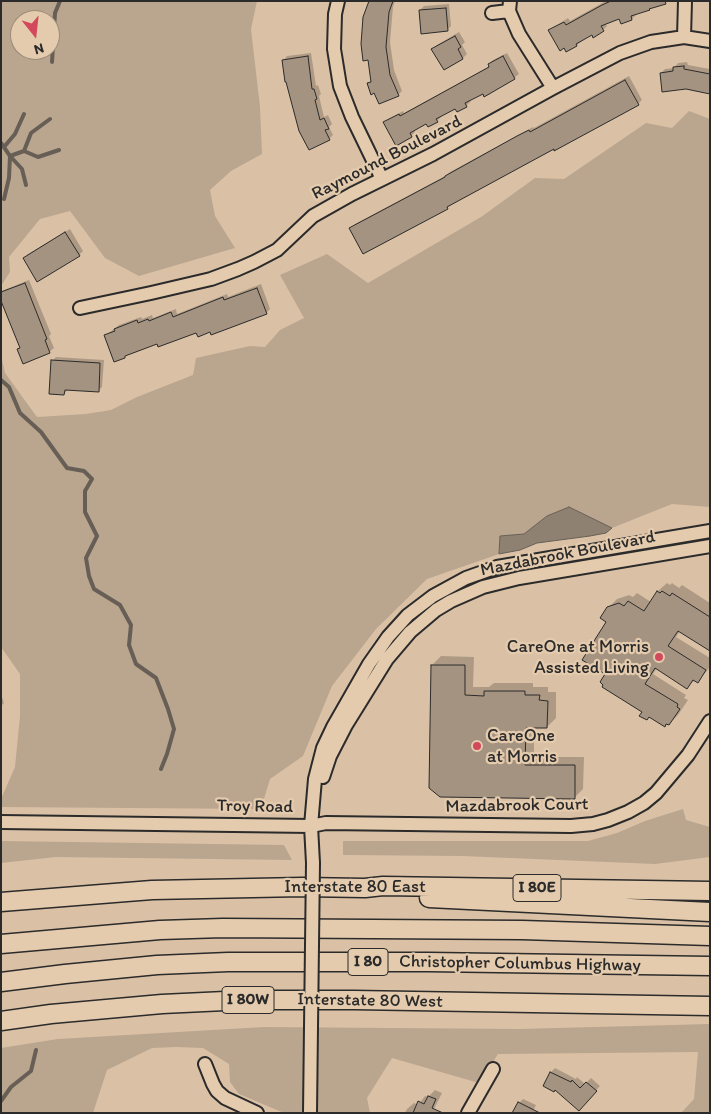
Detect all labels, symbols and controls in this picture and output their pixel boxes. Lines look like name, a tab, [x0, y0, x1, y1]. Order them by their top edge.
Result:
north arrow	[10, 10, 60, 60]
text: N	[32, 39, 46, 58]
street label: Raymound Boulevard	[308, 111, 466, 205]
street label: Mazdabrook Boulevard	[479, 526, 657, 582]
place label: CareOne at Morris Assisted Living	[507, 636, 649, 679]
marker: CareOne at Morris Assisted Living	[653, 651, 665, 663]
place label: CareOne at Morris	[487, 725, 557, 768]
marker: CareOne at Morris	[471, 740, 483, 752]
street label: Mazdabrook Court	[445, 794, 589, 818]
street label: Troy Road	[217, 796, 293, 818]
road number: I 80E	[513, 874, 561, 901]
street label: Interstate 80 East	[284, 876, 426, 898]
road number: I 80	[348, 949, 388, 976]
street label: Christopher Columbus Highway	[399, 951, 641, 977]
road number: I 80W	[222, 986, 274, 1014]
street label: Interstate 80 West	[297, 989, 443, 1013]

